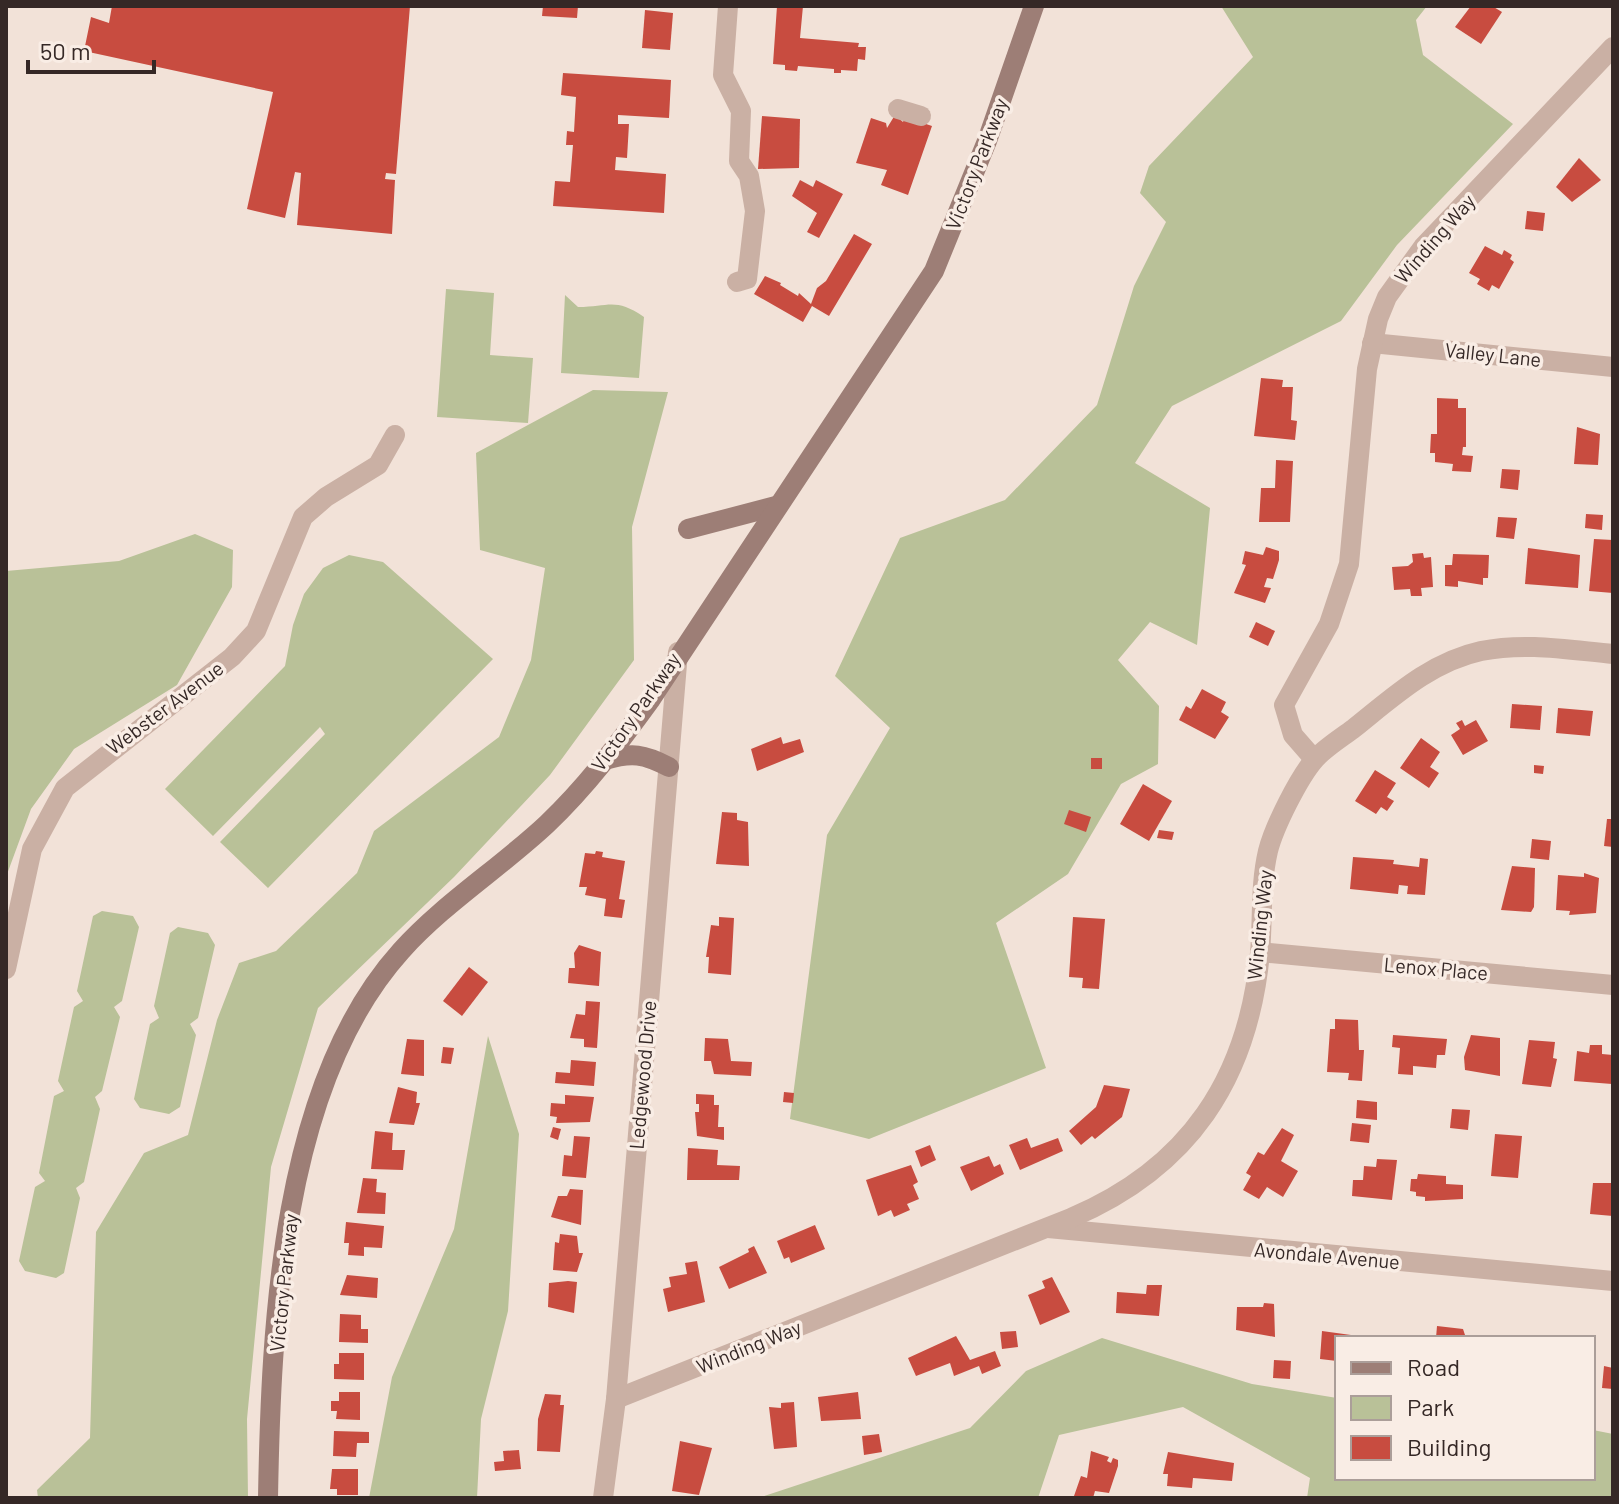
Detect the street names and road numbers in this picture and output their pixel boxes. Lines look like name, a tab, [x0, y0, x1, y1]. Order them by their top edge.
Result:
street label: Victory Parkway	[940, 94, 1012, 233]
street label: Winding Way	[1389, 189, 1480, 288]
street label: Valley Lane	[1444, 337, 1542, 371]
street label: Victory Parkway	[585, 648, 685, 775]
street label: Webster Avenue	[101, 655, 228, 759]
street label: Winding Way	[1241, 869, 1277, 981]
street label: Lenox Place	[1383, 951, 1489, 985]
street label: Ledgewood Drive	[624, 999, 660, 1150]
street label: Victory Parkway	[264, 1212, 302, 1353]
street label: Avondale Avenue	[1253, 1237, 1401, 1273]
street label: Winding Way	[693, 1314, 804, 1378]

